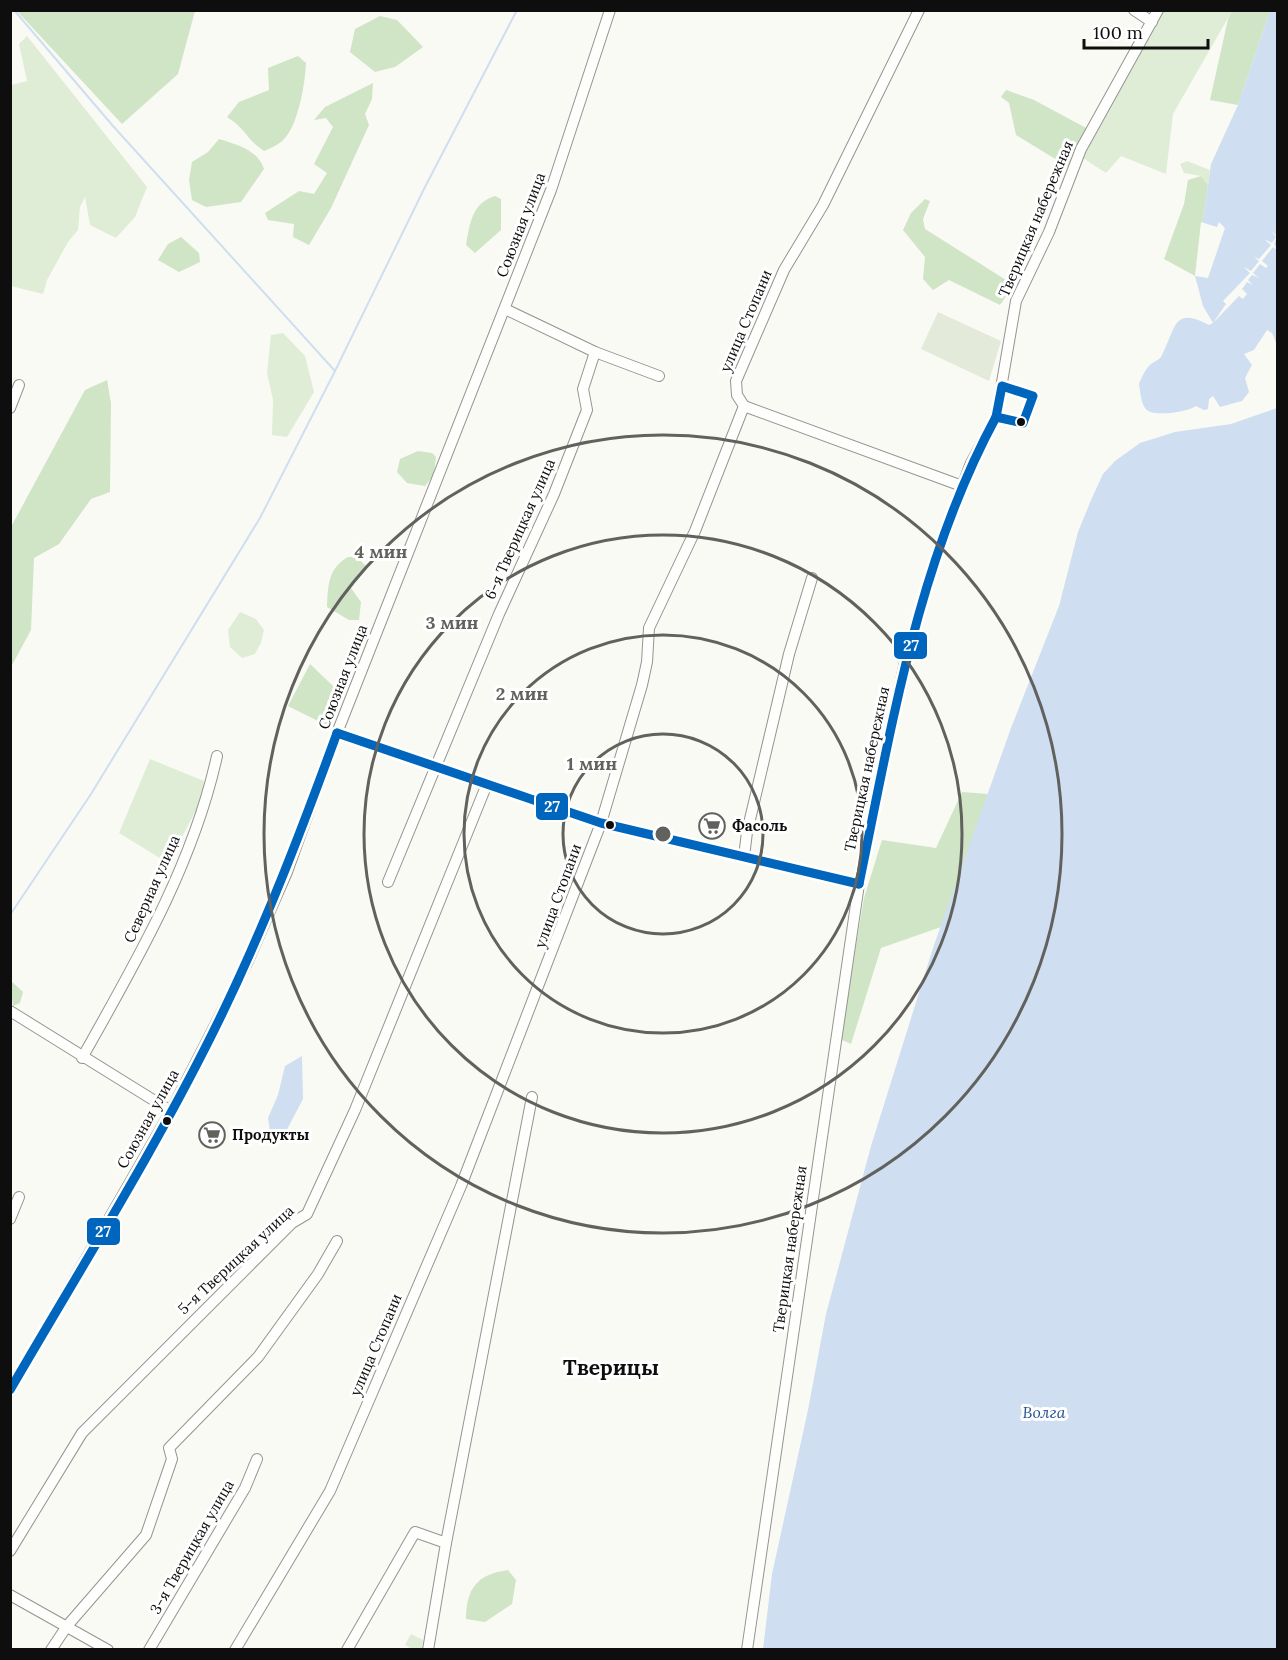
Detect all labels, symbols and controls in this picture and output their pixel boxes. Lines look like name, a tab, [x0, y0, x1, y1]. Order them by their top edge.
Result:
scale bar	[1084, 12, 1208, 50]
text: 100 m	[1093, 21, 1143, 44]
street label: Тверицкая набережная	[994, 138, 1077, 300]
street label: Союзная улица	[492, 170, 549, 280]
street label: улица Стопани	[715, 267, 776, 375]
unlabelled marker	[1015, 416, 1027, 428]
street label: 6-я Тверицкая улица	[480, 455, 559, 602]
text: 4 мин	[355, 540, 407, 563]
text: 3 мин	[425, 611, 479, 634]
street label: Союзная улица	[314, 622, 371, 732]
line badge: 27	[893, 631, 928, 660]
text: 27	[903, 635, 920, 655]
text: 2 мин	[496, 682, 548, 705]
street label: Тверицкая набережная	[840, 685, 893, 853]
text: 1 мин	[567, 752, 617, 775]
line badge: 27	[535, 792, 569, 821]
text: 27	[544, 796, 561, 816]
supermarket icon: Фасоль	[697, 811, 727, 841]
place label: Фасоль	[732, 816, 788, 835]
unlabelled marker	[604, 819, 616, 831]
centre of rings	[653, 824, 673, 844]
street label: Северная улица	[119, 832, 184, 946]
street label: улица Стопани	[530, 841, 585, 951]
street label: Союзная улица	[112, 1066, 183, 1172]
unlabelled marker	[161, 1115, 173, 1127]
supermarket icon: Продукты	[197, 1120, 227, 1150]
place label: Продукты	[232, 1125, 309, 1144]
street label: Тверицкая набережная	[768, 1164, 811, 1333]
street label: 5-я Тверицкая улица	[174, 1201, 298, 1318]
line badge: 27	[86, 1217, 121, 1246]
text: 27	[95, 1221, 112, 1241]
street label: улица Стопани	[345, 1291, 406, 1399]
district label: Тверицы	[563, 1354, 659, 1381]
water label: Волга	[1023, 1402, 1066, 1422]
street label: 3-я Тверицкая улица	[145, 1476, 238, 1617]

